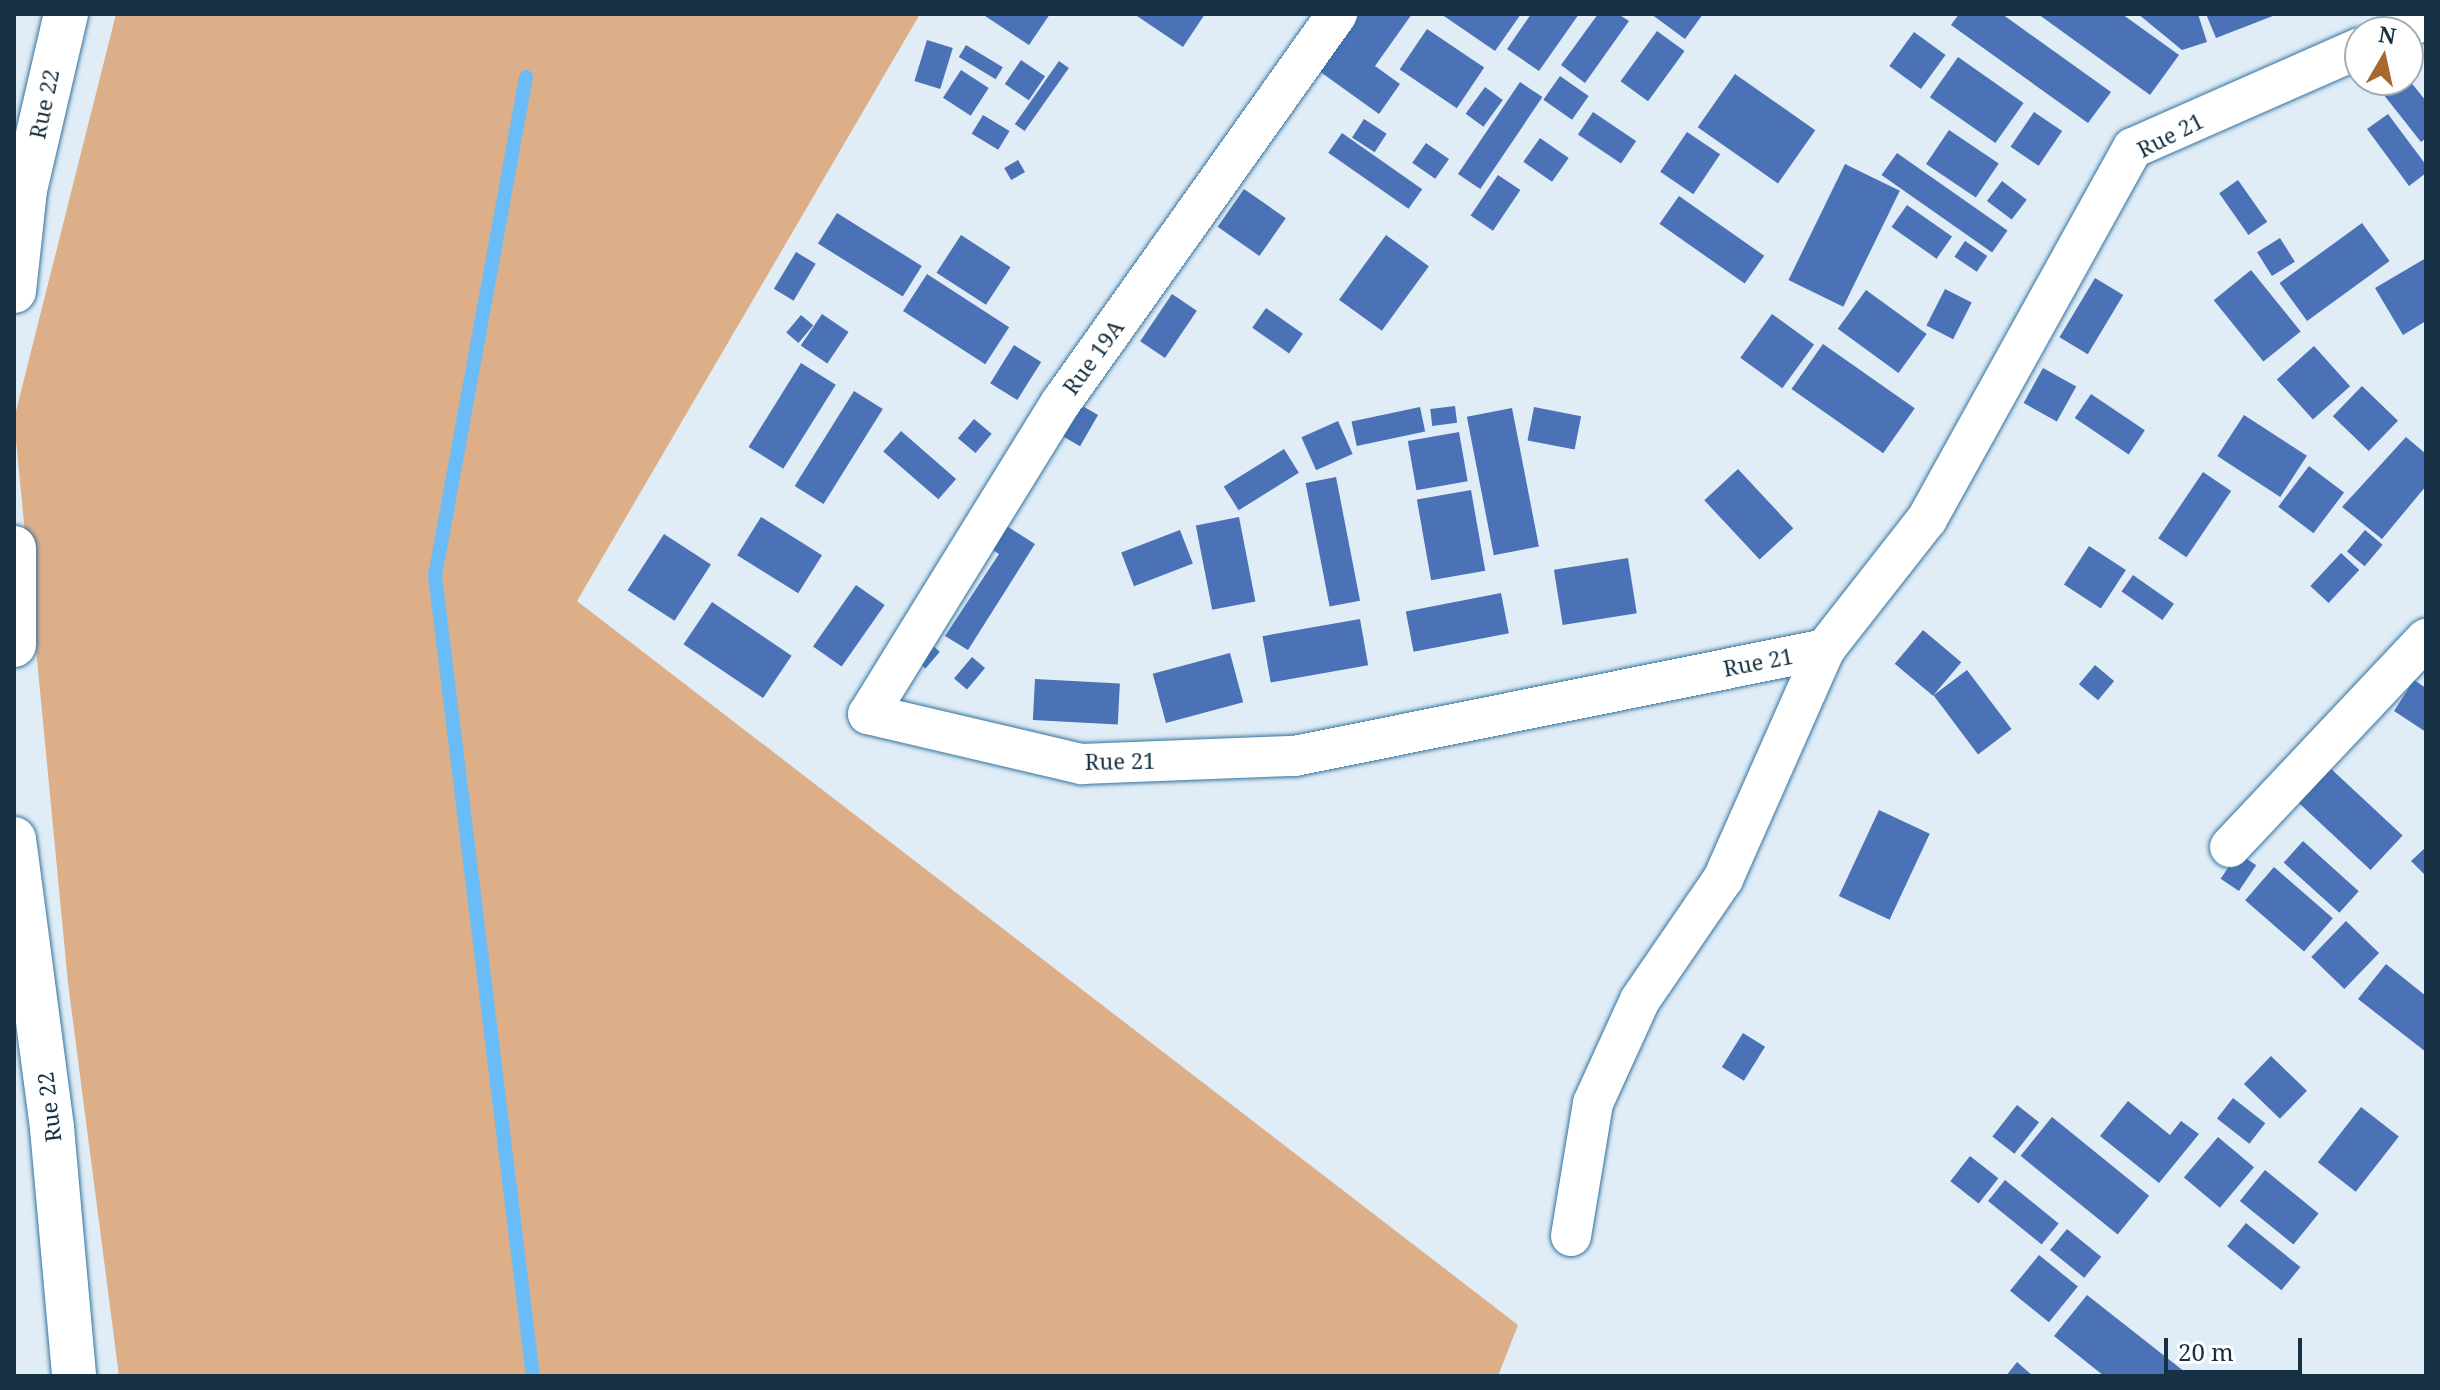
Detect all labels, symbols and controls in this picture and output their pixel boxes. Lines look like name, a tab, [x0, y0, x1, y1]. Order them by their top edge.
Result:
north arrow	[2344, 16, 2424, 96]
text: N	[2377, 18, 2398, 50]
street label: Rue 22	[24, 67, 64, 141]
street label: Rue 21	[2133, 107, 2207, 163]
street label: Rue 19A	[1057, 314, 1129, 400]
street label: Rue 21	[1721, 642, 1795, 682]
street label: Rue 21	[1085, 747, 1155, 775]
street label: Rue 22	[32, 1070, 66, 1144]
scale bar	[2168, 1322, 2306, 1372]
text: 20 m	[2178, 1335, 2234, 1368]

